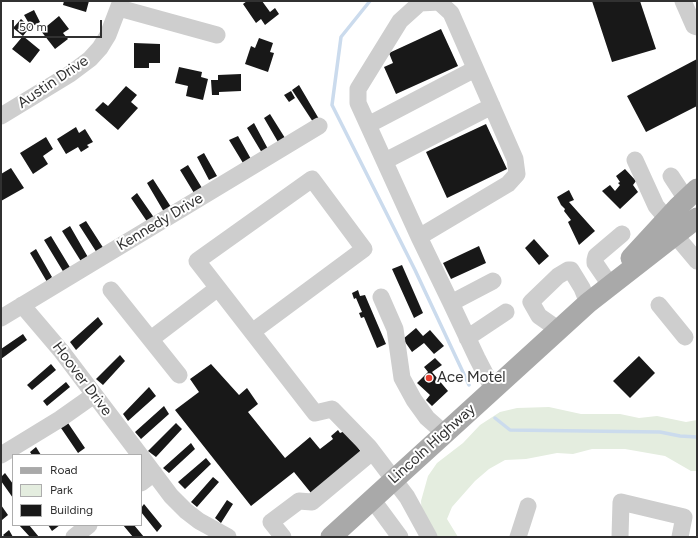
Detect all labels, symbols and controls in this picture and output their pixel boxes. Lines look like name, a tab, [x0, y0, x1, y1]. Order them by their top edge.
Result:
scale bar	[14, 12, 104, 38]
text: 50 m	[19, 20, 47, 34]
street label: Austin Drive	[14, 52, 92, 112]
street label: Kennedy Drive	[114, 189, 206, 255]
street label: Hoover Drive	[48, 339, 116, 419]
place label: Ace Motel	[437, 369, 506, 387]
marker: Ace Motel	[424, 373, 434, 383]
street label: Lincoln Highway	[385, 400, 479, 488]
legend	[12, 454, 142, 526]
text: Road	[50, 463, 78, 477]
text: Park	[50, 483, 73, 497]
text: Building	[50, 503, 93, 517]

